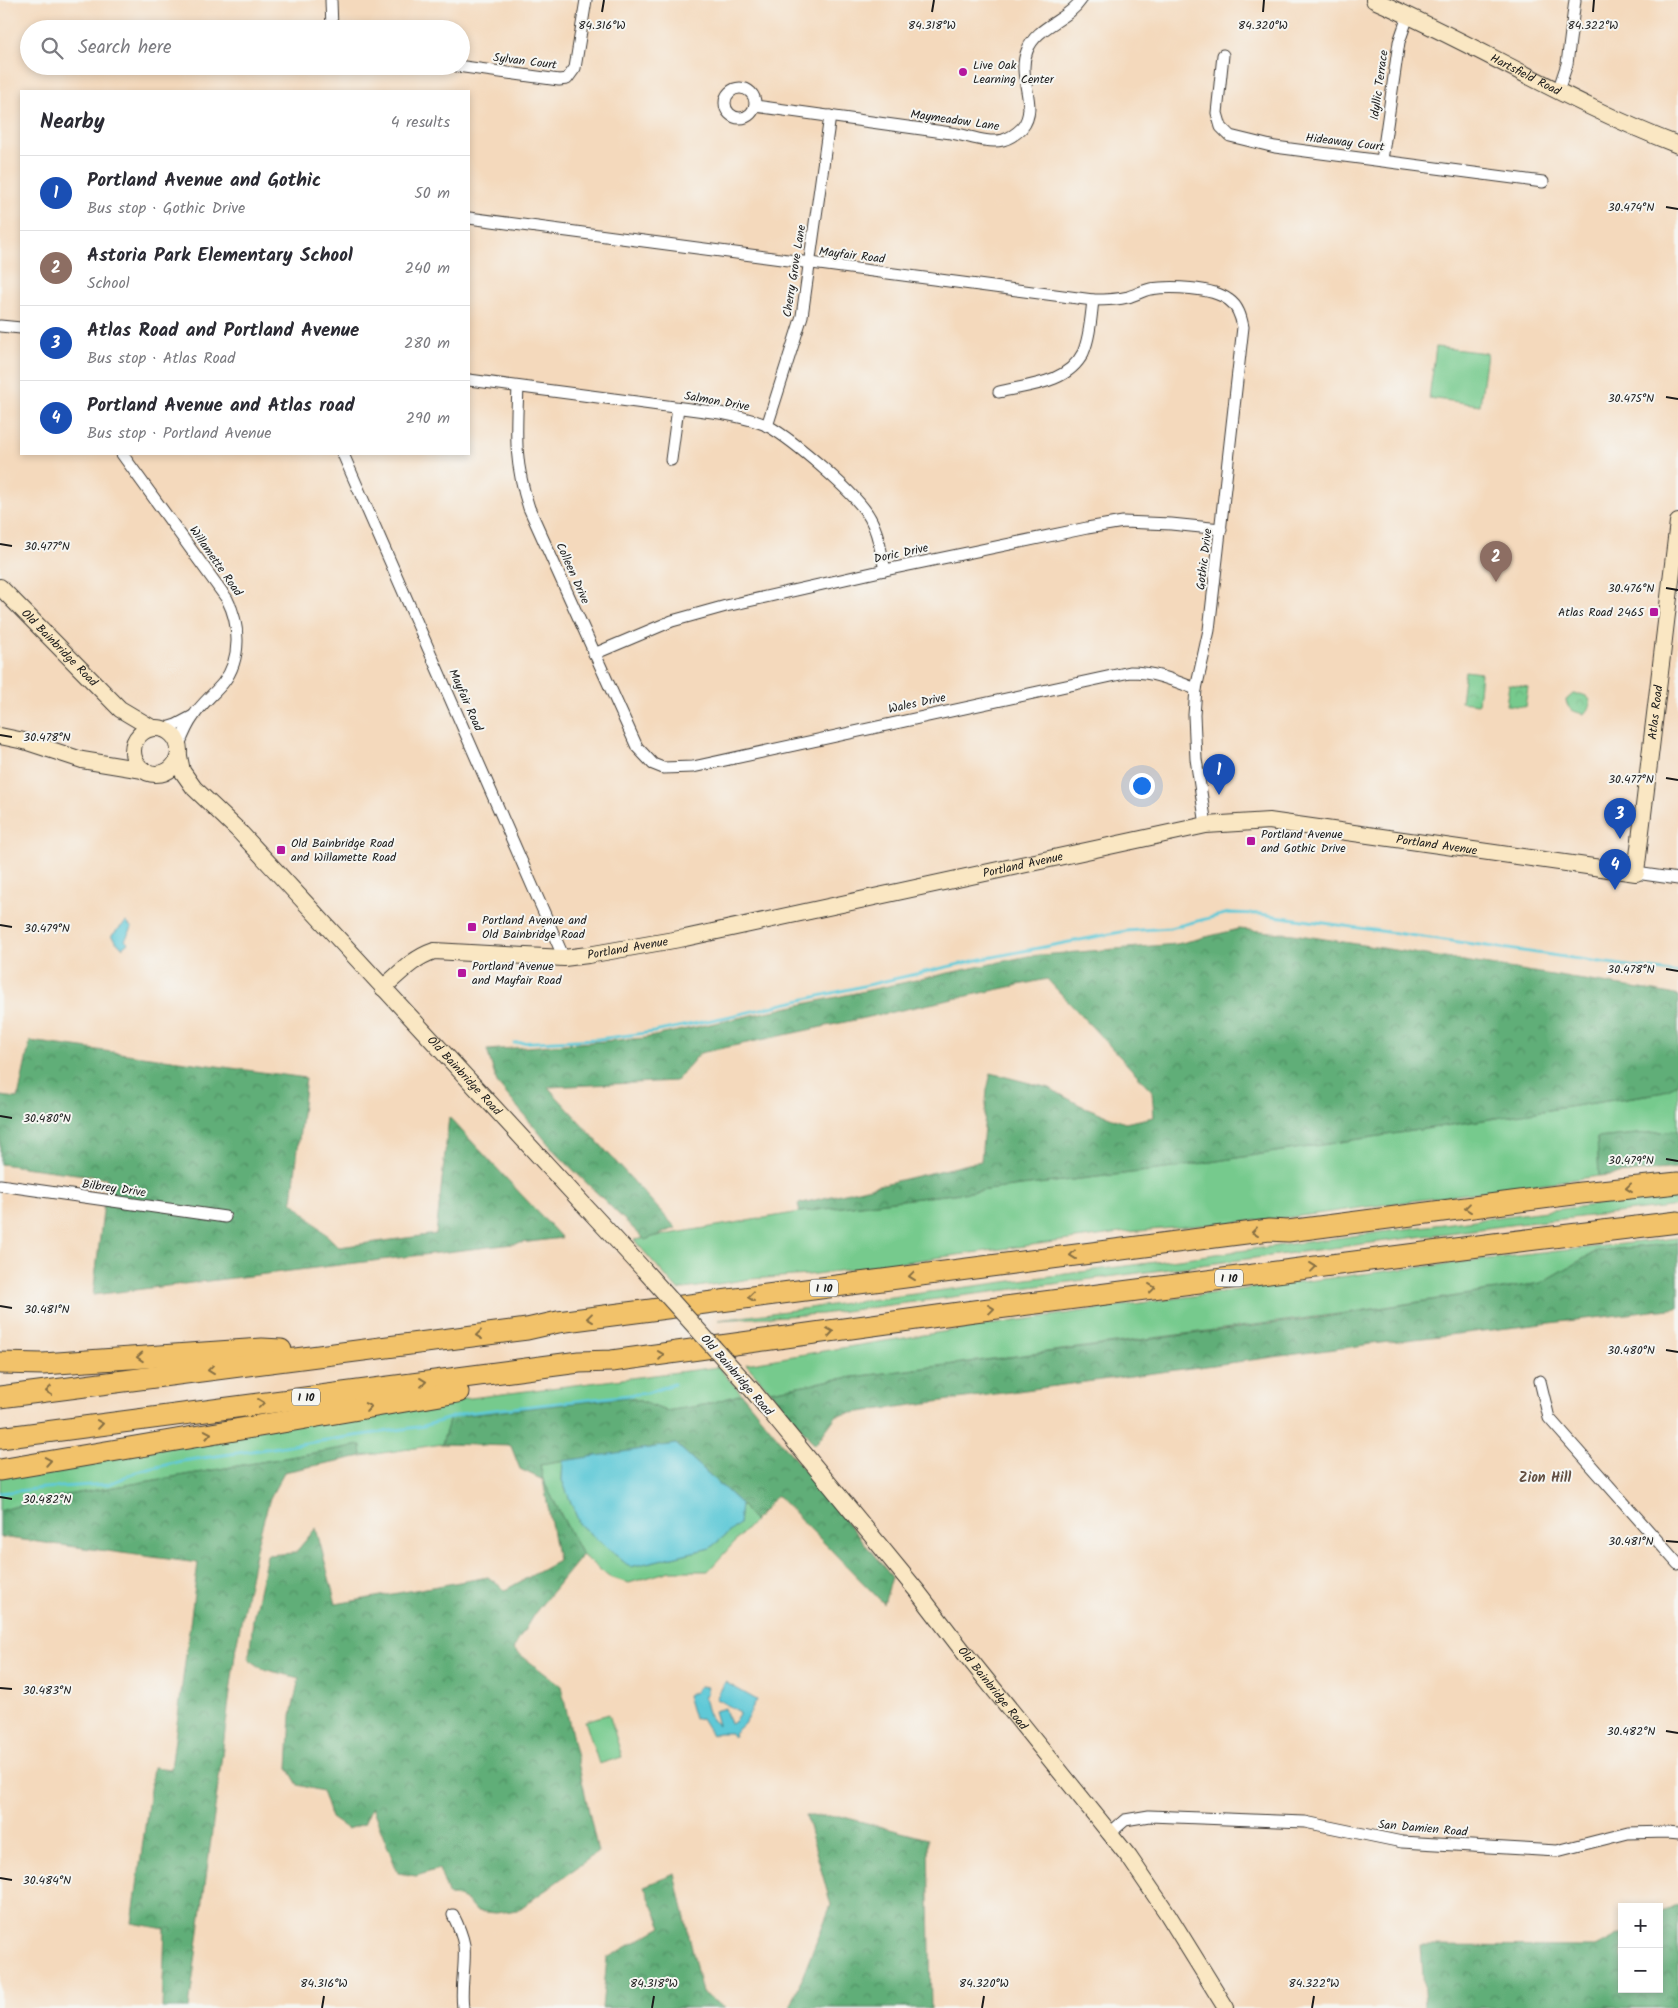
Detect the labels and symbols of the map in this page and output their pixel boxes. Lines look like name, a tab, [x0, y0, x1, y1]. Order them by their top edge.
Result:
text: 84.316°W	[578, 16, 626, 35]
text: 84.318°W	[908, 16, 956, 35]
text: 84.320°W	[1238, 16, 1288, 35]
text: 84.322°W	[1568, 16, 1618, 35]
street label: Sylvan Court	[492, 48, 558, 75]
street label: Idyllic Terrace	[1365, 48, 1394, 121]
street label: Hartsfield Road	[1487, 49, 1565, 101]
place label: Live Oak Learning Center	[973, 56, 1055, 89]
marker: Live Oak Learning Center	[957, 66, 969, 78]
street label: Maymeadow Lane	[909, 105, 1001, 136]
street label: Hideaway Court	[1305, 128, 1386, 157]
text: 30.474°N	[1608, 198, 1654, 217]
street label: Cherry Grove Lane	[778, 223, 811, 319]
street label: Mayfair Road	[818, 242, 887, 269]
street label: Salmon Drive	[683, 386, 752, 417]
text: 30.475°N	[1608, 389, 1654, 408]
street label: Willamette Road	[184, 522, 248, 601]
street label: Gothic Drive	[1191, 527, 1218, 591]
text: 30.477°N	[24, 537, 70, 556]
street label: Doric Drive	[872, 538, 931, 569]
street label: Colleen Drive	[551, 539, 595, 608]
pin: 2	[1480, 541, 1512, 582]
text: 30.476°N	[1608, 579, 1654, 598]
place label: Atlas Road 2465	[1558, 603, 1646, 622]
street label: Old Bainbridge Road	[16, 605, 103, 692]
marker: Atlas Road 2465	[1648, 606, 1660, 618]
street label: Mayfair Road	[443, 666, 488, 735]
street label: Atlas Road	[1643, 683, 1669, 741]
street label: Wales Drive	[887, 688, 948, 719]
text: 30.478°N	[23, 728, 71, 747]
pin: 1	[1203, 754, 1235, 795]
text: 30.477°N	[1608, 770, 1654, 789]
your location	[1129, 773, 1155, 799]
pin: 3	[1604, 798, 1636, 839]
place label: Portland Avenue and Gothic Drive	[1261, 825, 1346, 858]
street label: Portland Avenue	[1395, 830, 1479, 860]
place label: Old Bainbridge Road and Willamette Road	[291, 834, 397, 867]
marker: Portland Avenue and Gothic Drive	[1245, 835, 1257, 847]
marker: Old Bainbridge Road and Willamette Road	[275, 844, 287, 856]
street label: Portland Avenue	[981, 847, 1065, 883]
pin: 4	[1599, 849, 1631, 890]
place label: Portland Avenue and Old Bainbridge Road	[482, 911, 587, 944]
text: 30.479°N	[24, 919, 70, 938]
marker: Portland Avenue and Old Bainbridge Road	[466, 921, 478, 933]
street label: Portland Avenue	[586, 932, 670, 965]
place label: Portland Avenue and Mayfair Road	[472, 957, 562, 990]
text: 30.478°N	[1607, 960, 1655, 979]
marker: Portland Avenue and Mayfair Road	[456, 967, 468, 979]
street label: Old Bainbridge Road	[422, 1032, 507, 1121]
text: 30.480°N	[23, 1109, 71, 1128]
text: 30.479°N	[1608, 1151, 1654, 1170]
street label: Bilbrey Drive	[81, 1175, 148, 1202]
one-way arrow	[1625, 1182, 1633, 1193]
one-way arrow	[1464, 1202, 1472, 1213]
one-way arrow	[1250, 1226, 1258, 1237]
one-way arrow	[1069, 1249, 1077, 1260]
one-way arrow	[1309, 1262, 1317, 1273]
one-way arrow	[908, 1270, 916, 1281]
road number: I 10	[1215, 1270, 1243, 1286]
road number: I 10	[810, 1280, 838, 1296]
one-way arrow	[1148, 1283, 1156, 1294]
one-way arrow	[747, 1292, 755, 1302]
text: 30.481°N	[24, 1300, 70, 1319]
one-way arrow	[987, 1304, 995, 1315]
one-way arrow	[585, 1312, 593, 1323]
one-way arrow	[826, 1327, 834, 1338]
one-way arrow	[475, 1330, 483, 1340]
street label: Old Bainbridge Road	[696, 1330, 778, 1421]
text: 30.480°N	[1607, 1341, 1655, 1360]
one-way arrow	[657, 1350, 665, 1361]
one-way arrow	[136, 1352, 144, 1363]
one-way arrow	[206, 1364, 214, 1375]
one-way arrow	[419, 1377, 427, 1388]
one-way arrow	[45, 1385, 53, 1396]
road number: I 10	[292, 1388, 320, 1405]
one-way arrow	[258, 1398, 266, 1409]
one-way arrow	[364, 1402, 373, 1412]
one-way arrow	[96, 1419, 105, 1429]
one-way arrow	[204, 1429, 212, 1439]
one-way arrow	[44, 1457, 52, 1467]
district label: Zion Hill	[1519, 1467, 1571, 1489]
text: 30.482°N	[23, 1490, 71, 1509]
text: 30.481°N	[1608, 1532, 1654, 1551]
street label: Old Bainbridge Road	[953, 1642, 1033, 1735]
text: 30.483°N	[23, 1681, 71, 1700]
text: 30.482°N	[1607, 1722, 1655, 1741]
street label: San Damien Road	[1377, 1815, 1469, 1842]
text: 30.484°N	[23, 1871, 71, 1890]
text: 84.316°W	[300, 1974, 348, 1993]
text: 84.318°W	[630, 1974, 678, 1993]
text: 84.320°W	[959, 1974, 1009, 1993]
text: 84.322°W	[1289, 1974, 1339, 1993]

